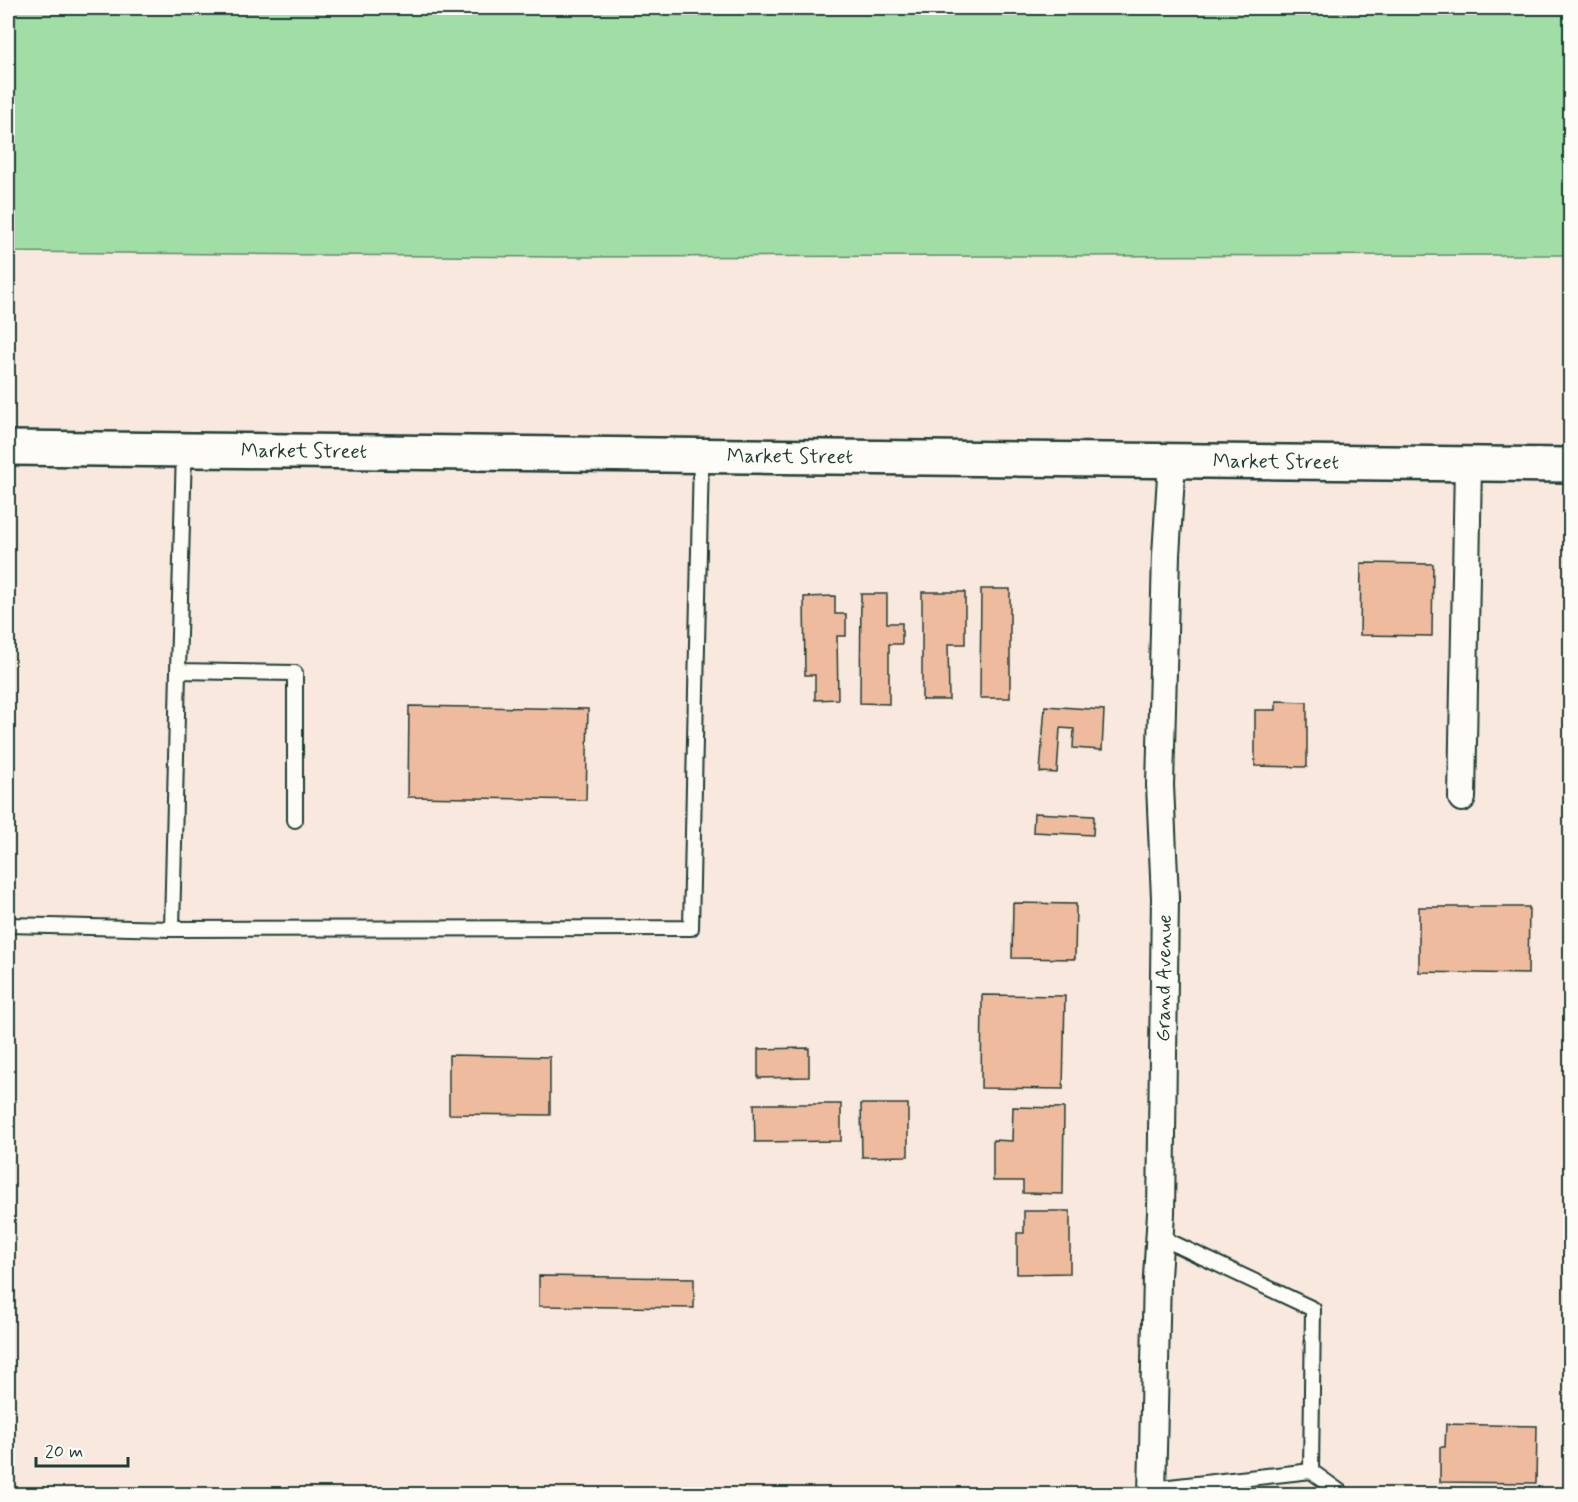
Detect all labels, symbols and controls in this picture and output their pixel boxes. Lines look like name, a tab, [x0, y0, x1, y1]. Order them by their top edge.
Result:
street label: Market Street	[241, 437, 367, 465]
street label: Market Street	[727, 442, 853, 471]
street label: Market Street	[1213, 448, 1339, 476]
street label: Grand Avenue	[1150, 914, 1178, 1042]
scale bar	[36, 1430, 128, 1468]
text: 20 m	[45, 1440, 83, 1464]

